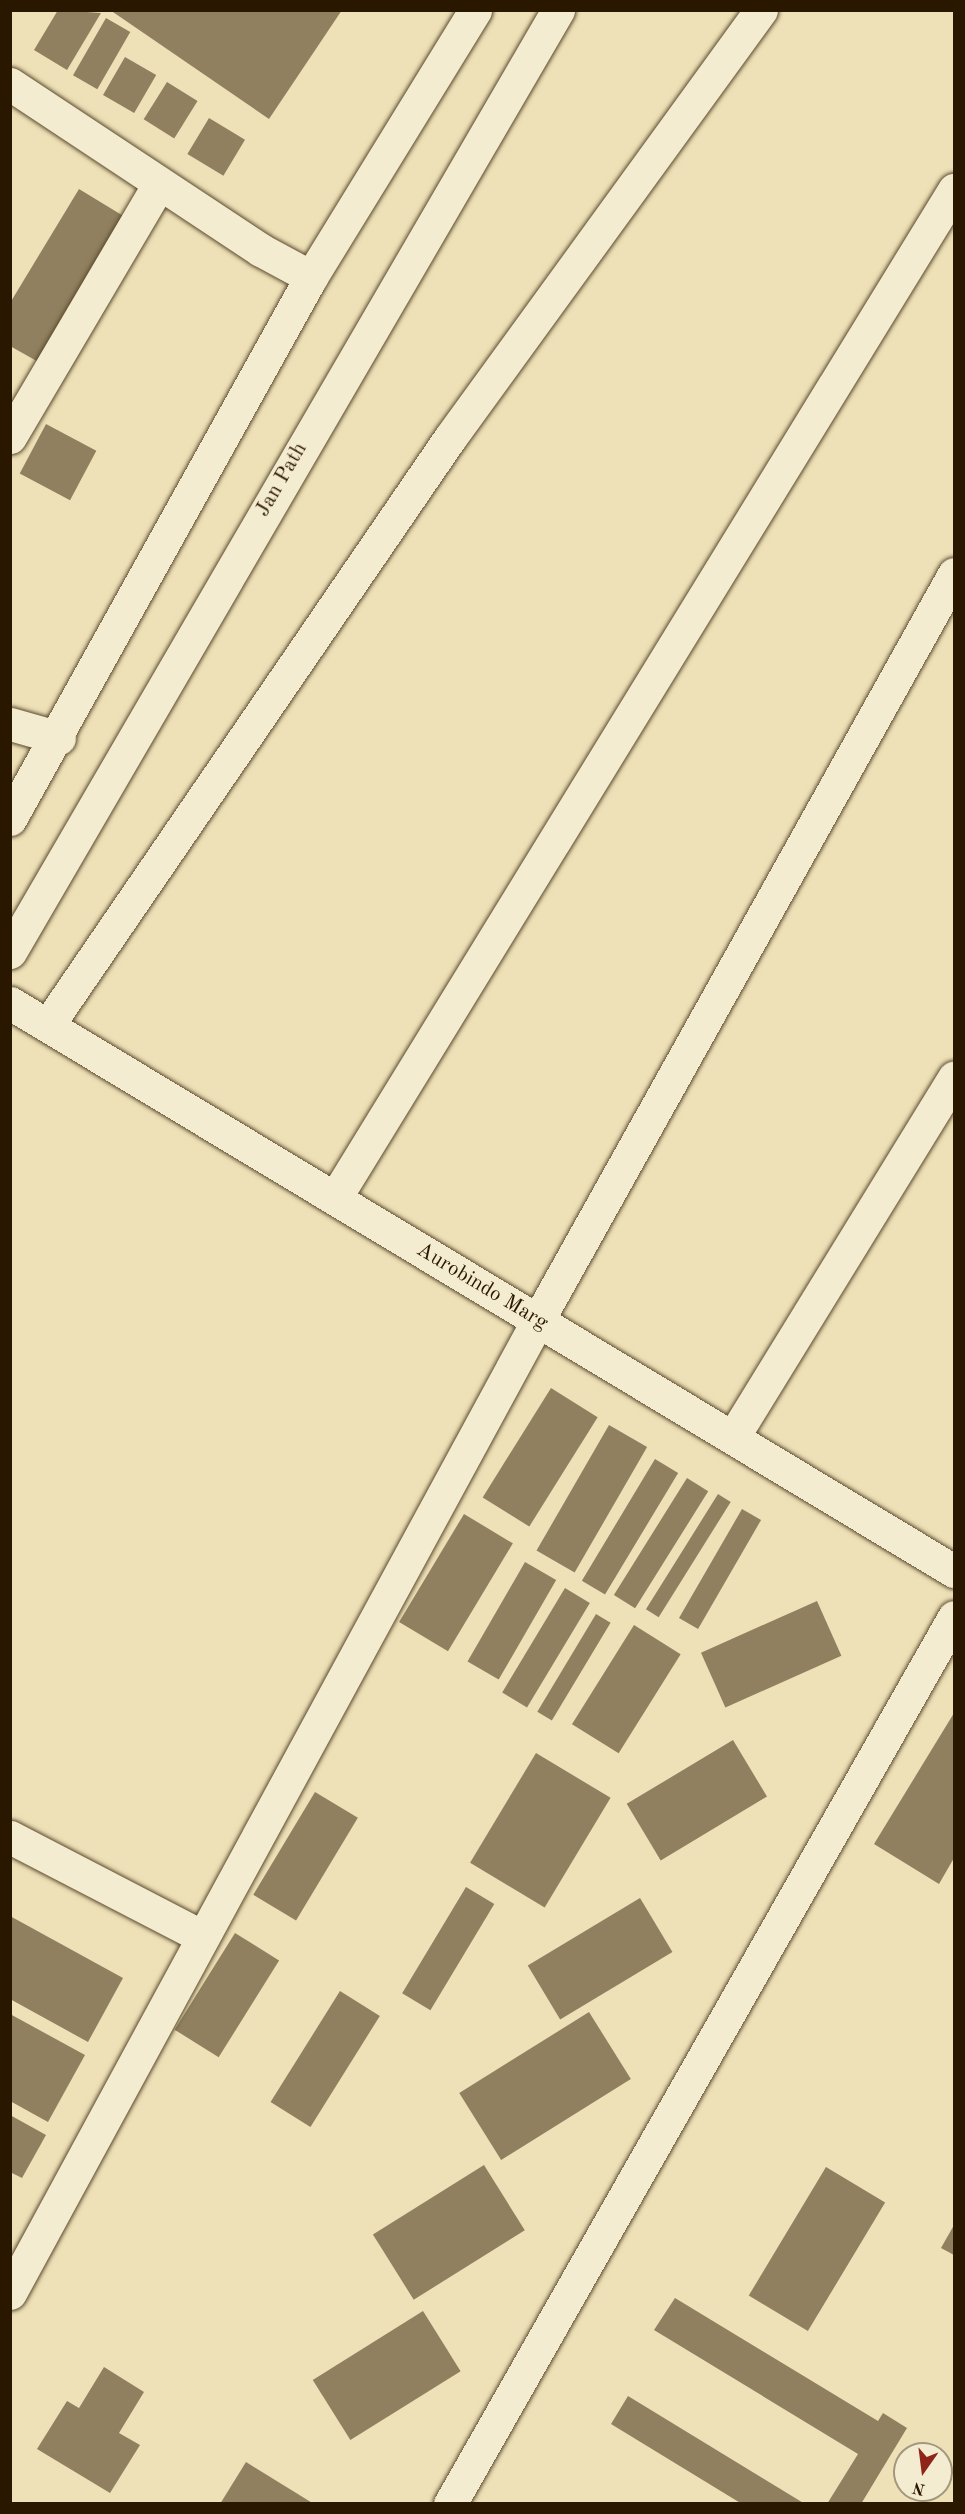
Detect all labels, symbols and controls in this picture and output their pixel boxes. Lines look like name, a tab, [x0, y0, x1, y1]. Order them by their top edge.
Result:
street label: Jan Path	[251, 438, 313, 522]
street label: Aurobindo Marg	[412, 1238, 552, 1336]
north arrow	[893, 2442, 953, 2502]
text: N	[911, 2478, 927, 2497]

